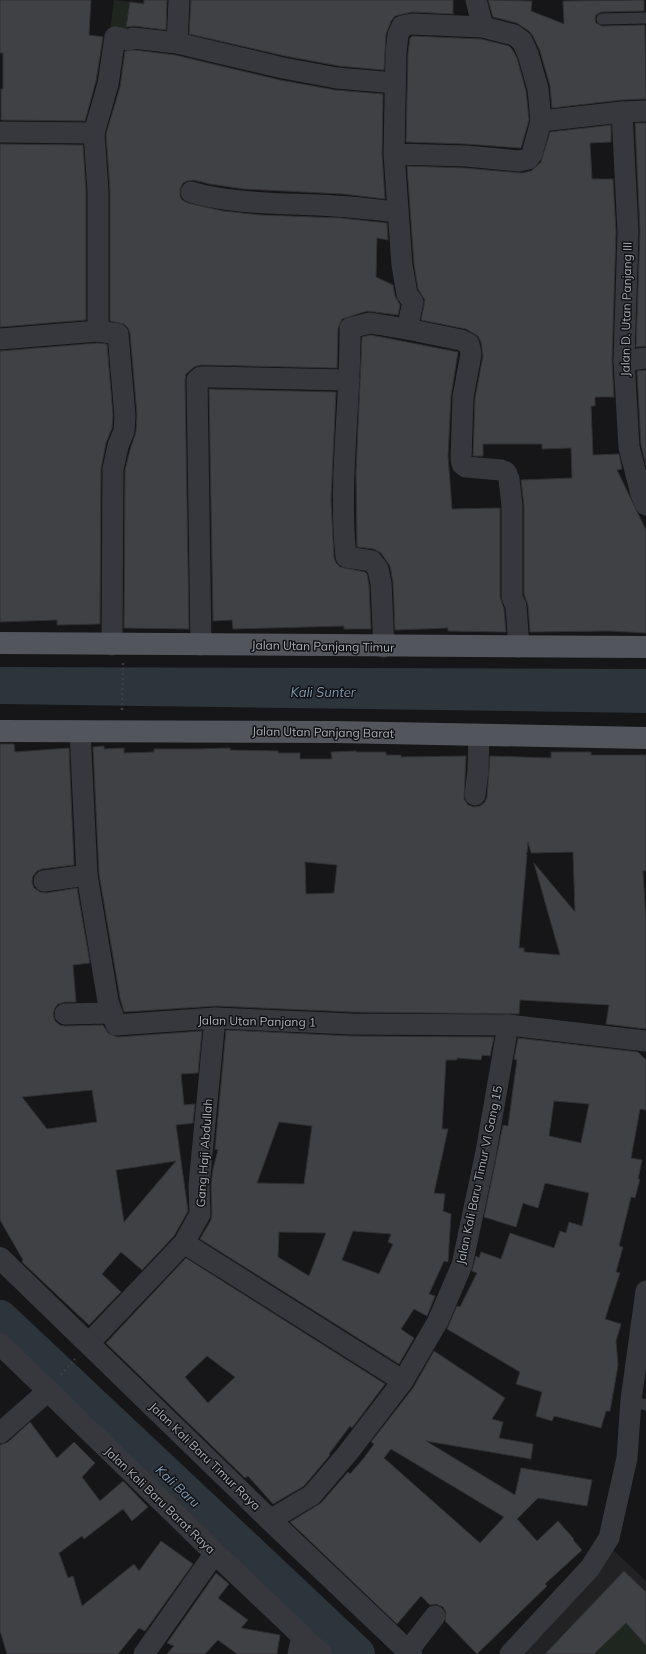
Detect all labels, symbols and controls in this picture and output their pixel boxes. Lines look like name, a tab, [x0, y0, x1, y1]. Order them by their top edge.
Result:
street label: Jalan D. Utan Panjang III	[617, 242, 635, 376]
street label: Jalan Utan Panjang Timur	[251, 637, 395, 655]
water label: Kali Sunter	[290, 684, 357, 700]
street label: Jalan Utan Panjang Barat	[252, 723, 394, 741]
street label: Jalan Utan Panjang 1	[198, 1012, 316, 1030]
street label: Jalan Kali Baru Timur VI Gang 15	[453, 1084, 505, 1266]
street label: Gang Haji Abdullah	[193, 1098, 215, 1208]
street label: Jalan Kali Baru Timur Raya	[147, 1399, 263, 1513]
street label: Jalan Kali Baru Barat Raya	[102, 1443, 218, 1557]
water label: Kali Baru	[153, 1462, 203, 1510]

